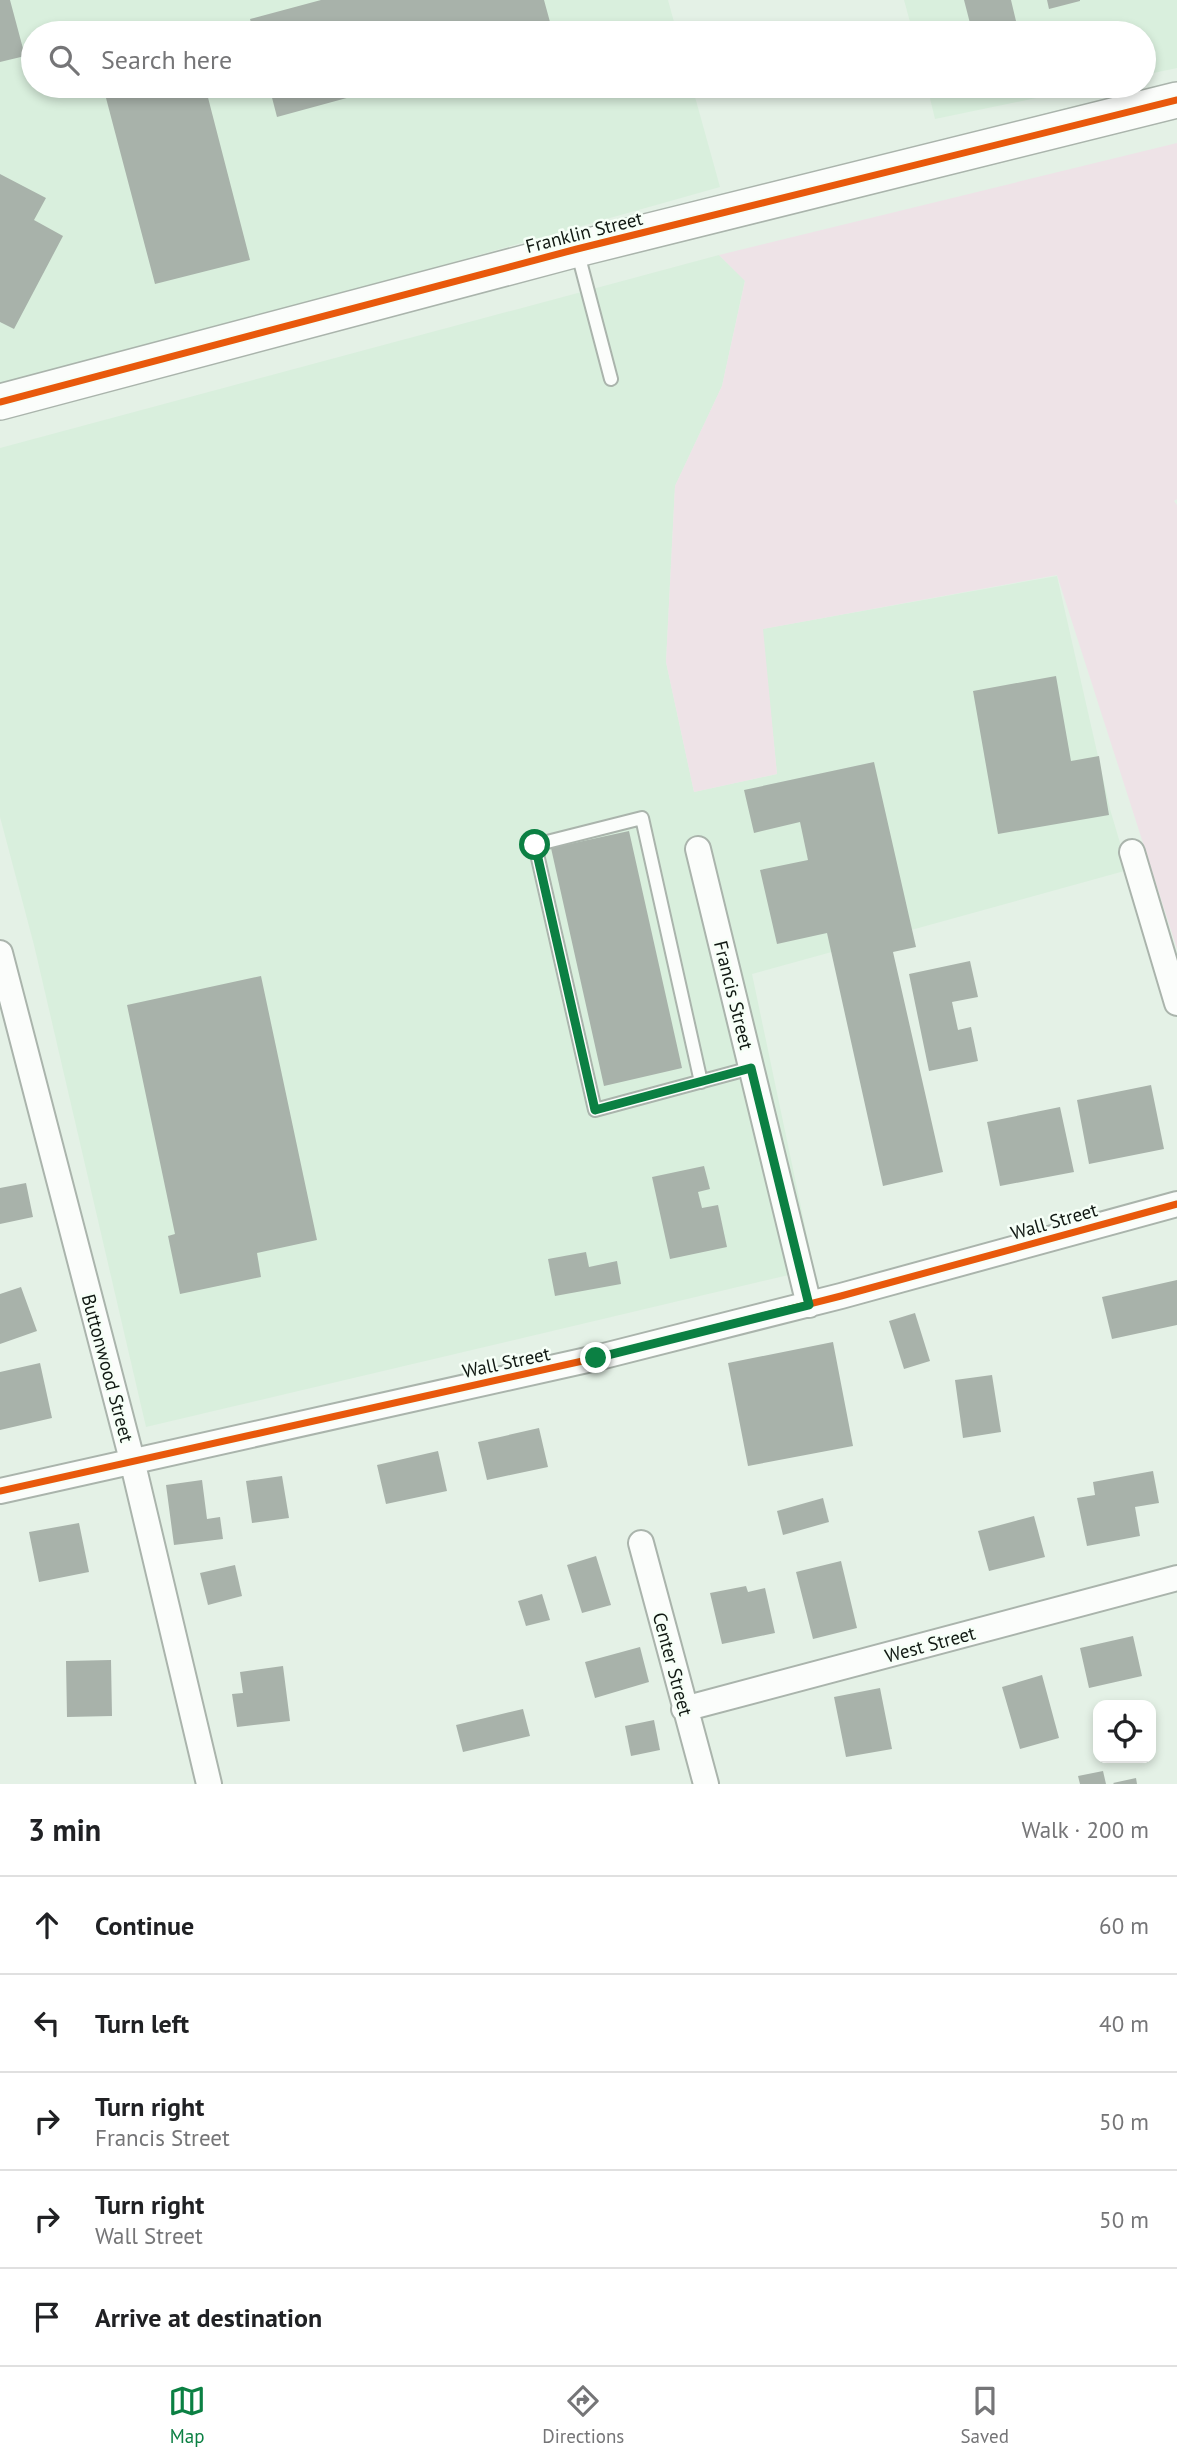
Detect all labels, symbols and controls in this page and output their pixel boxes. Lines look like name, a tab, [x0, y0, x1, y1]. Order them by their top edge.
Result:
search box	[21, 21, 1156, 98]
icon: search	[45, 41, 83, 79]
text: Search here	[101, 43, 232, 76]
street label: Franklin Street	[523, 206, 646, 258]
route start	[519, 829, 550, 860]
street label: Francis Street	[709, 938, 759, 1052]
street label: Wall Street	[1008, 1197, 1101, 1245]
street label: Buttonwood Street	[77, 1291, 139, 1445]
street label: Wall Street	[460, 1341, 553, 1383]
route end	[580, 1342, 611, 1373]
street label: Center Street	[648, 1610, 698, 1719]
street label: West Street	[882, 1620, 978, 1668]
map controls	[1093, 1700, 1156, 1763]
button: locate	[1093, 1700, 1156, 1763]
text: 3 min	[28, 1810, 101, 1849]
text: Walk · 200 m	[1022, 1815, 1149, 1844]
icon: ahead	[28, 1906, 66, 1944]
text: Continue	[95, 1909, 194, 1942]
text: 60 m	[1099, 1911, 1149, 1940]
icon: left	[28, 2004, 66, 2042]
text: Turn left	[95, 2007, 189, 2040]
text: 40 m	[1099, 2009, 1149, 2038]
text: Turn right	[95, 2090, 204, 2123]
icon: right	[28, 2102, 66, 2140]
text: 50 m	[1099, 2107, 1149, 2136]
text: Francis Street	[95, 2123, 230, 2152]
text: Turn right	[95, 2188, 204, 2221]
icon: right	[28, 2200, 66, 2238]
text: 50 m	[1099, 2205, 1149, 2234]
text: Wall Street	[95, 2221, 203, 2250]
icon: arrive	[28, 2298, 66, 2336]
text: Arrive at destination	[95, 2301, 322, 2334]
tab: Map	[168, 2382, 206, 2448]
tab: Directions	[542, 2382, 624, 2448]
tab: Saved	[961, 2382, 1009, 2448]

